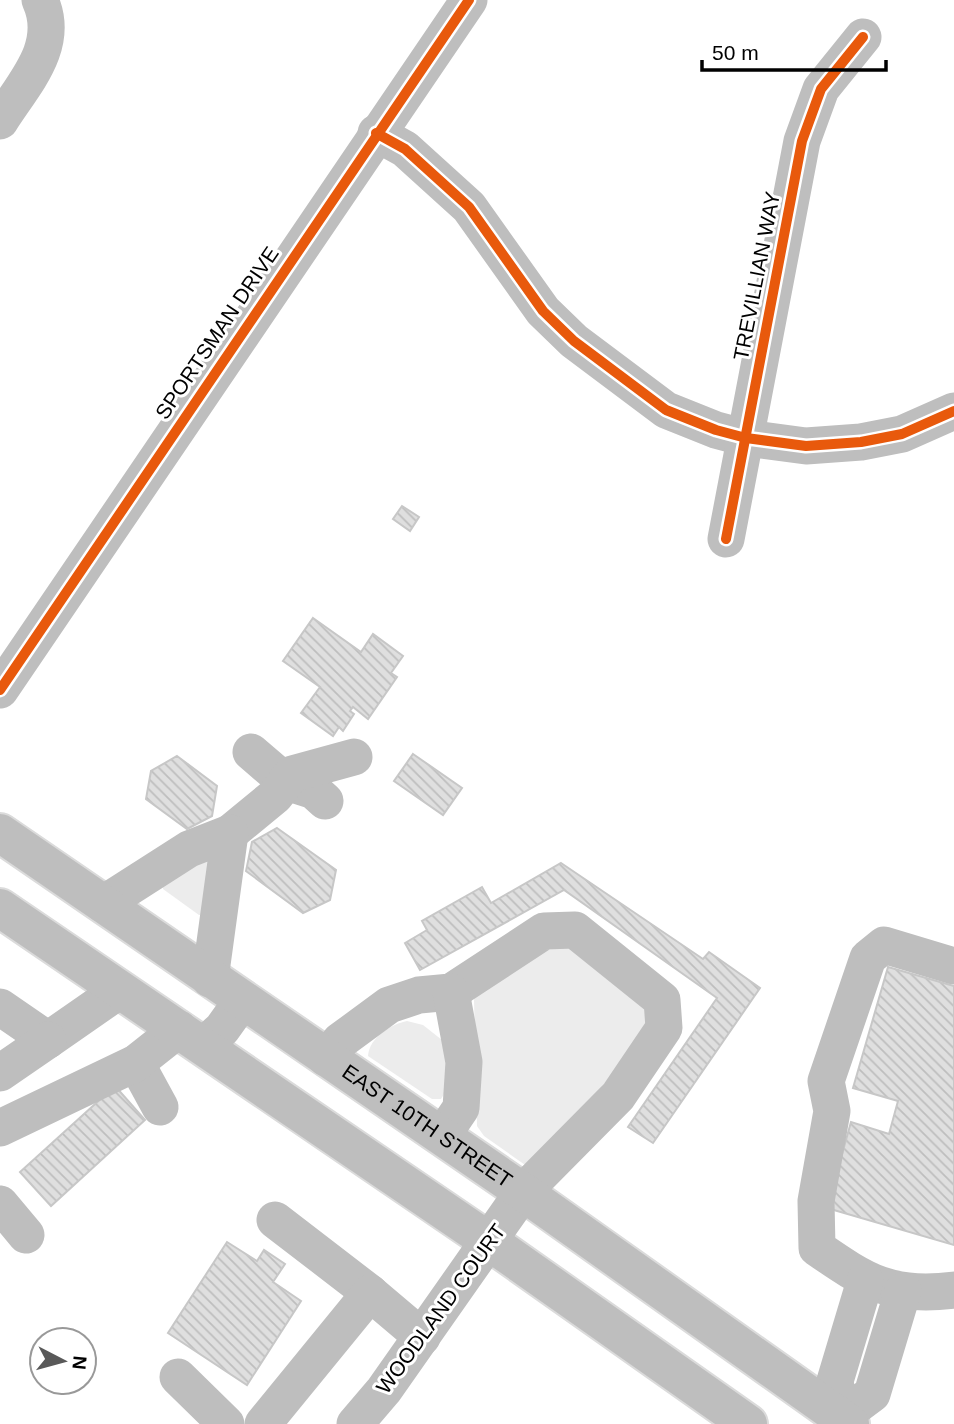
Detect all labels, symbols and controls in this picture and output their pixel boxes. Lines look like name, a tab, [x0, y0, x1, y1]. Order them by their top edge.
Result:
scale bar	[702, 28, 886, 72]
text: 50 m	[712, 41, 759, 64]
street label: TREVILLIAN WAY	[729, 190, 784, 362]
street label: SPORTSMAN DRIVE	[150, 242, 283, 423]
street label: EAST 10TH STREET	[338, 1060, 517, 1192]
street label: WOODLAND COURT	[371, 1219, 510, 1398]
north arrow	[28, 1326, 98, 1396]
text: N	[68, 1355, 91, 1371]

